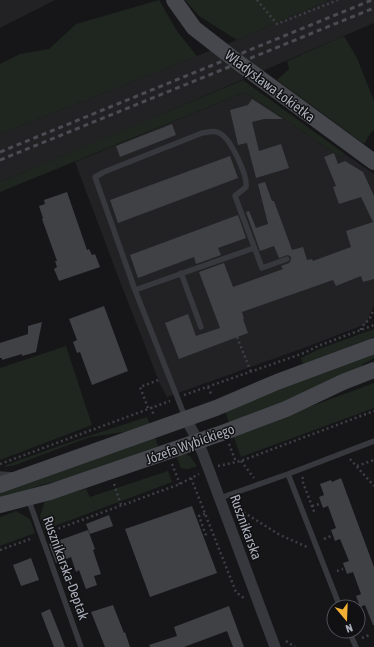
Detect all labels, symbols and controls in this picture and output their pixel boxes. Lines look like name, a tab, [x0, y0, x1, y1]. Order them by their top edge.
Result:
street label: Władysława Łokietka	[222, 47, 318, 125]
street label: Józefa Wybickiego	[144, 421, 236, 467]
street label: Rusznikarska	[227, 492, 265, 562]
street label: Rusznikarska-Deptak	[40, 514, 92, 622]
north arrow	[326, 599, 366, 639]
text: N	[344, 622, 354, 635]

